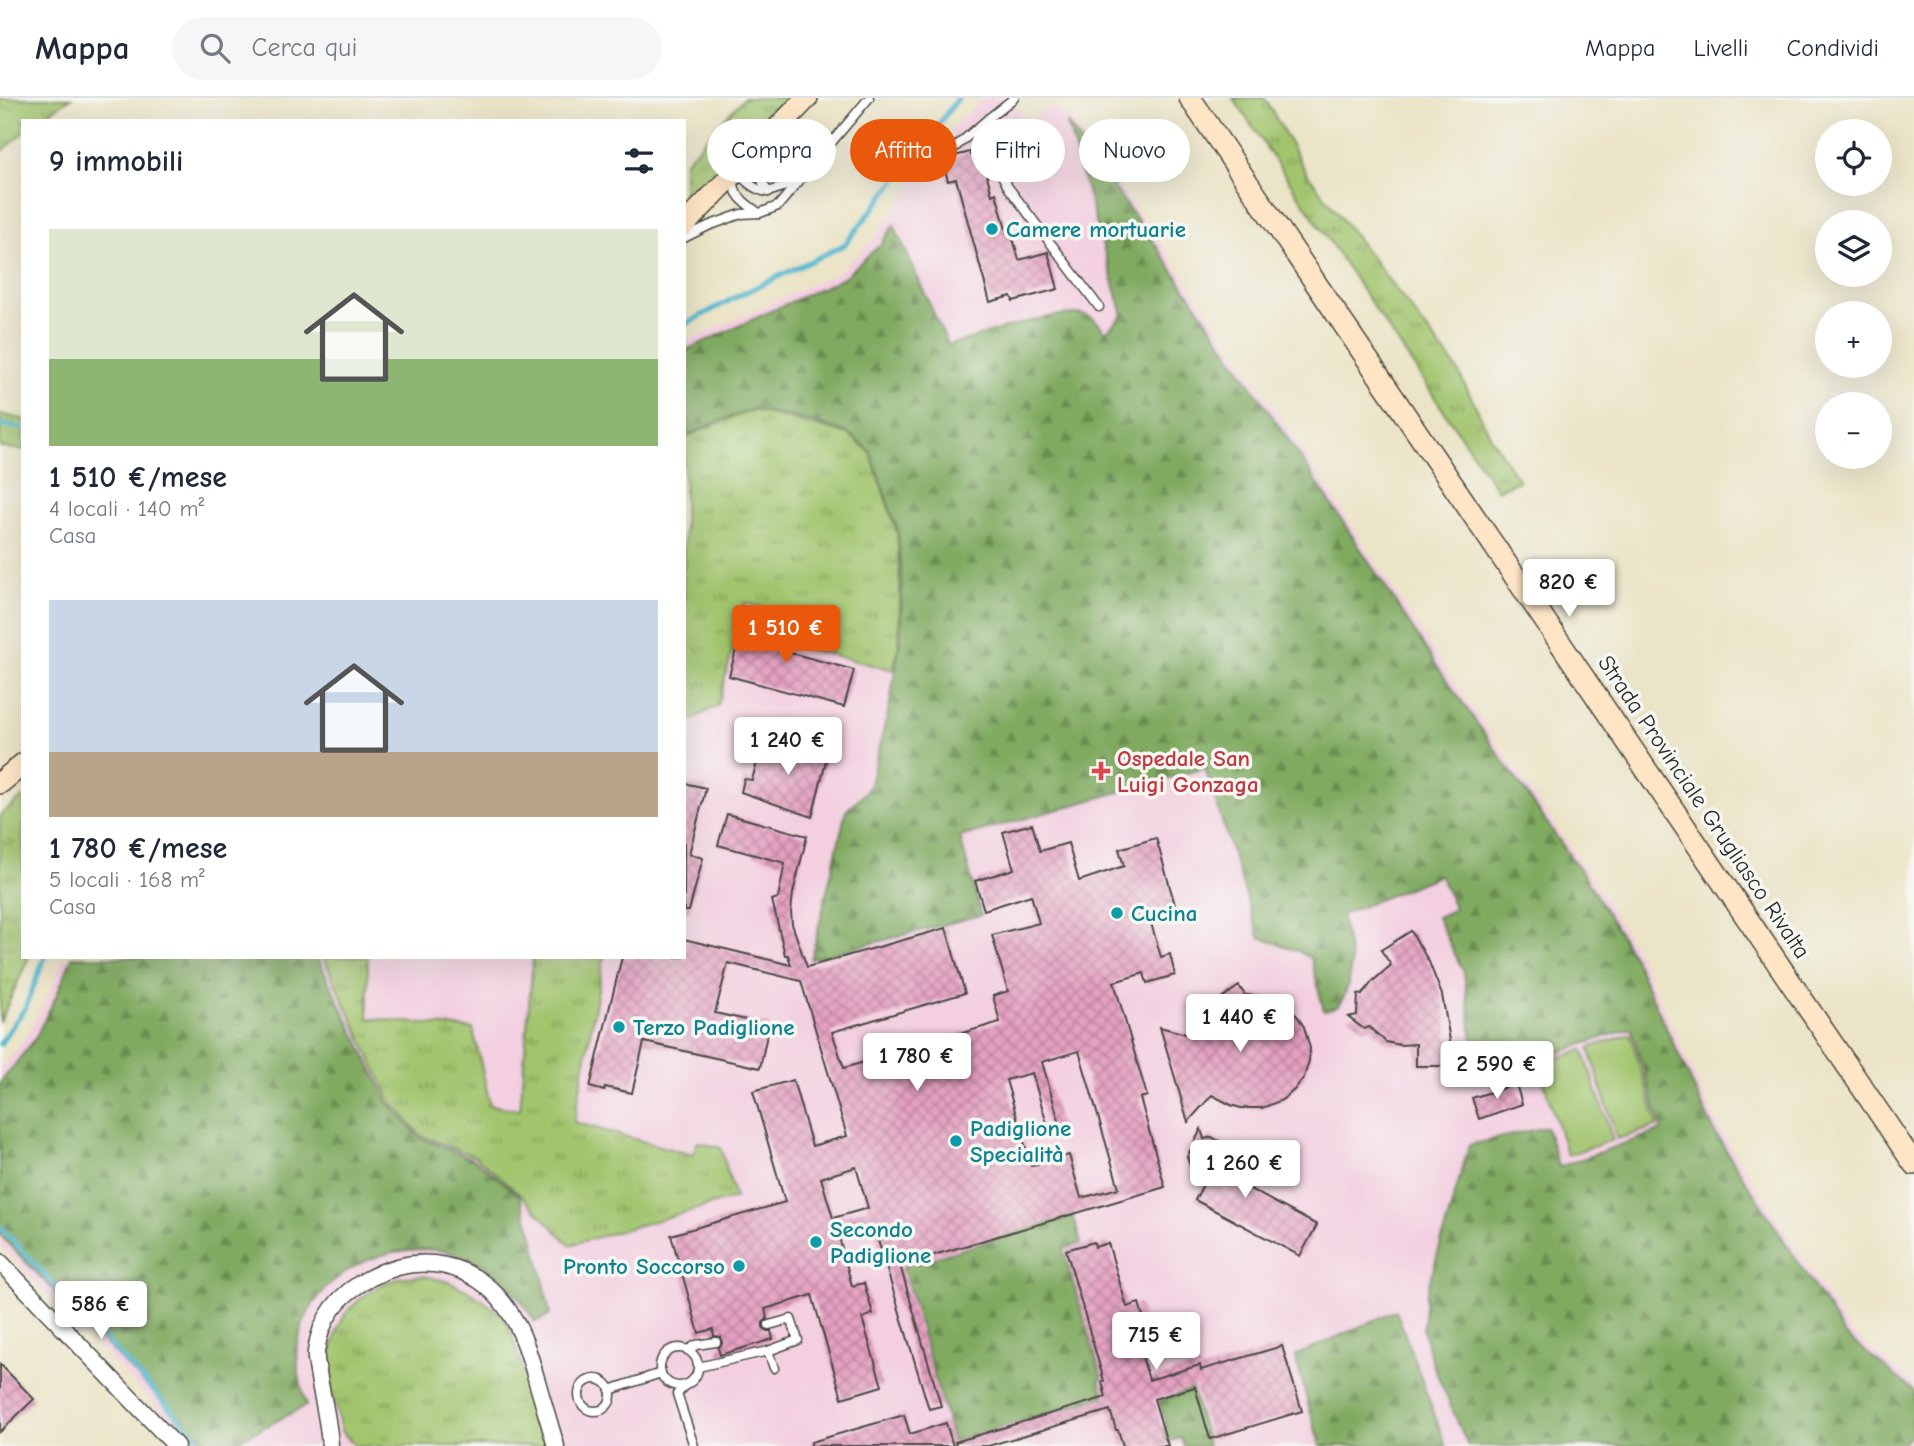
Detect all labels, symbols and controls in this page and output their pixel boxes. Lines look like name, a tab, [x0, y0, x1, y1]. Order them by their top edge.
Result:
search box	[172, 17, 662, 80]
text: Mappa	[35, 29, 130, 67]
icon: search	[196, 29, 234, 67]
text: Cerca qui	[252, 33, 357, 63]
text: Mappa	[1585, 34, 1655, 62]
text: Livelli	[1693, 34, 1748, 62]
text: Condividi	[1786, 34, 1879, 62]
chip: Compra	[707, 119, 836, 182]
chip: Affitta	[850, 119, 957, 182]
chip: Filtri	[971, 119, 1065, 182]
chip: Nuovo	[1079, 119, 1190, 182]
map controls	[1815, 119, 1892, 469]
button: locate	[1815, 119, 1892, 196]
icon: filters	[620, 142, 658, 180]
text: 9 immobili	[49, 144, 183, 179]
button: layers	[1815, 210, 1892, 287]
place label: Camere mortuarie	[1006, 216, 1186, 243]
marker: Camere mortuarie	[984, 221, 1000, 237]
icon: home	[291, 274, 417, 400]
button: +	[1815, 301, 1892, 378]
button: −	[1815, 392, 1892, 469]
text: 1 510 €/mese	[49, 460, 227, 495]
text: 4 locali · 140 m²	[49, 495, 204, 522]
text: Casa	[49, 522, 96, 549]
pin: 820 €	[1520, 560, 1618, 619]
text: 820 €	[1539, 568, 1599, 595]
pin: 1 510 €	[721, 606, 851, 665]
text: 1 510 €	[748, 614, 824, 641]
icon: home	[291, 645, 417, 771]
street label: Strada Provinciale Grugliasco Rivalta	[1592, 650, 1816, 964]
pin: 1 240 €	[723, 718, 853, 777]
text: 1 240 €	[750, 726, 826, 753]
place label: Ospedale San Luigi Gonzaga	[1117, 745, 1259, 798]
marker: Ospedale San Luigi Gonzaga	[1091, 761, 1111, 781]
text: 1 780 €/mese	[49, 831, 227, 866]
text: 5 locali · 168 m²	[49, 866, 205, 893]
text: Casa	[49, 893, 96, 920]
place label: Cucina	[1131, 900, 1197, 927]
marker: Cucina	[1109, 905, 1125, 921]
pin: 1 440 €	[1175, 995, 1305, 1054]
text: 1 440 €	[1202, 1003, 1278, 1030]
place label: Terzo Padiglione	[633, 1014, 795, 1041]
marker: Terzo Padiglione	[611, 1019, 627, 1035]
pin: 1 780 €	[852, 1034, 982, 1093]
text: 1 780 €	[879, 1042, 955, 1069]
pin: 2 590 €	[1432, 1042, 1562, 1101]
text: 2 590 €	[1456, 1050, 1538, 1077]
place label: Padiglione Specialità	[970, 1115, 1071, 1168]
marker: Padiglione Specialità	[948, 1133, 964, 1149]
pin: 1 260 €	[1180, 1140, 1310, 1200]
text: 1 260 €	[1206, 1149, 1284, 1176]
place label: Secondo Padiglione	[830, 1216, 931, 1269]
marker: Secondo Padiglione	[808, 1234, 824, 1250]
place label: Pronto Soccorso	[563, 1253, 725, 1280]
marker: Pronto Soccorso	[731, 1258, 747, 1274]
pin: 586 €	[52, 1282, 150, 1341]
text: 586 €	[71, 1290, 131, 1317]
pin: 715 €	[1107, 1312, 1205, 1372]
text: 715 €	[1128, 1321, 1184, 1348]

